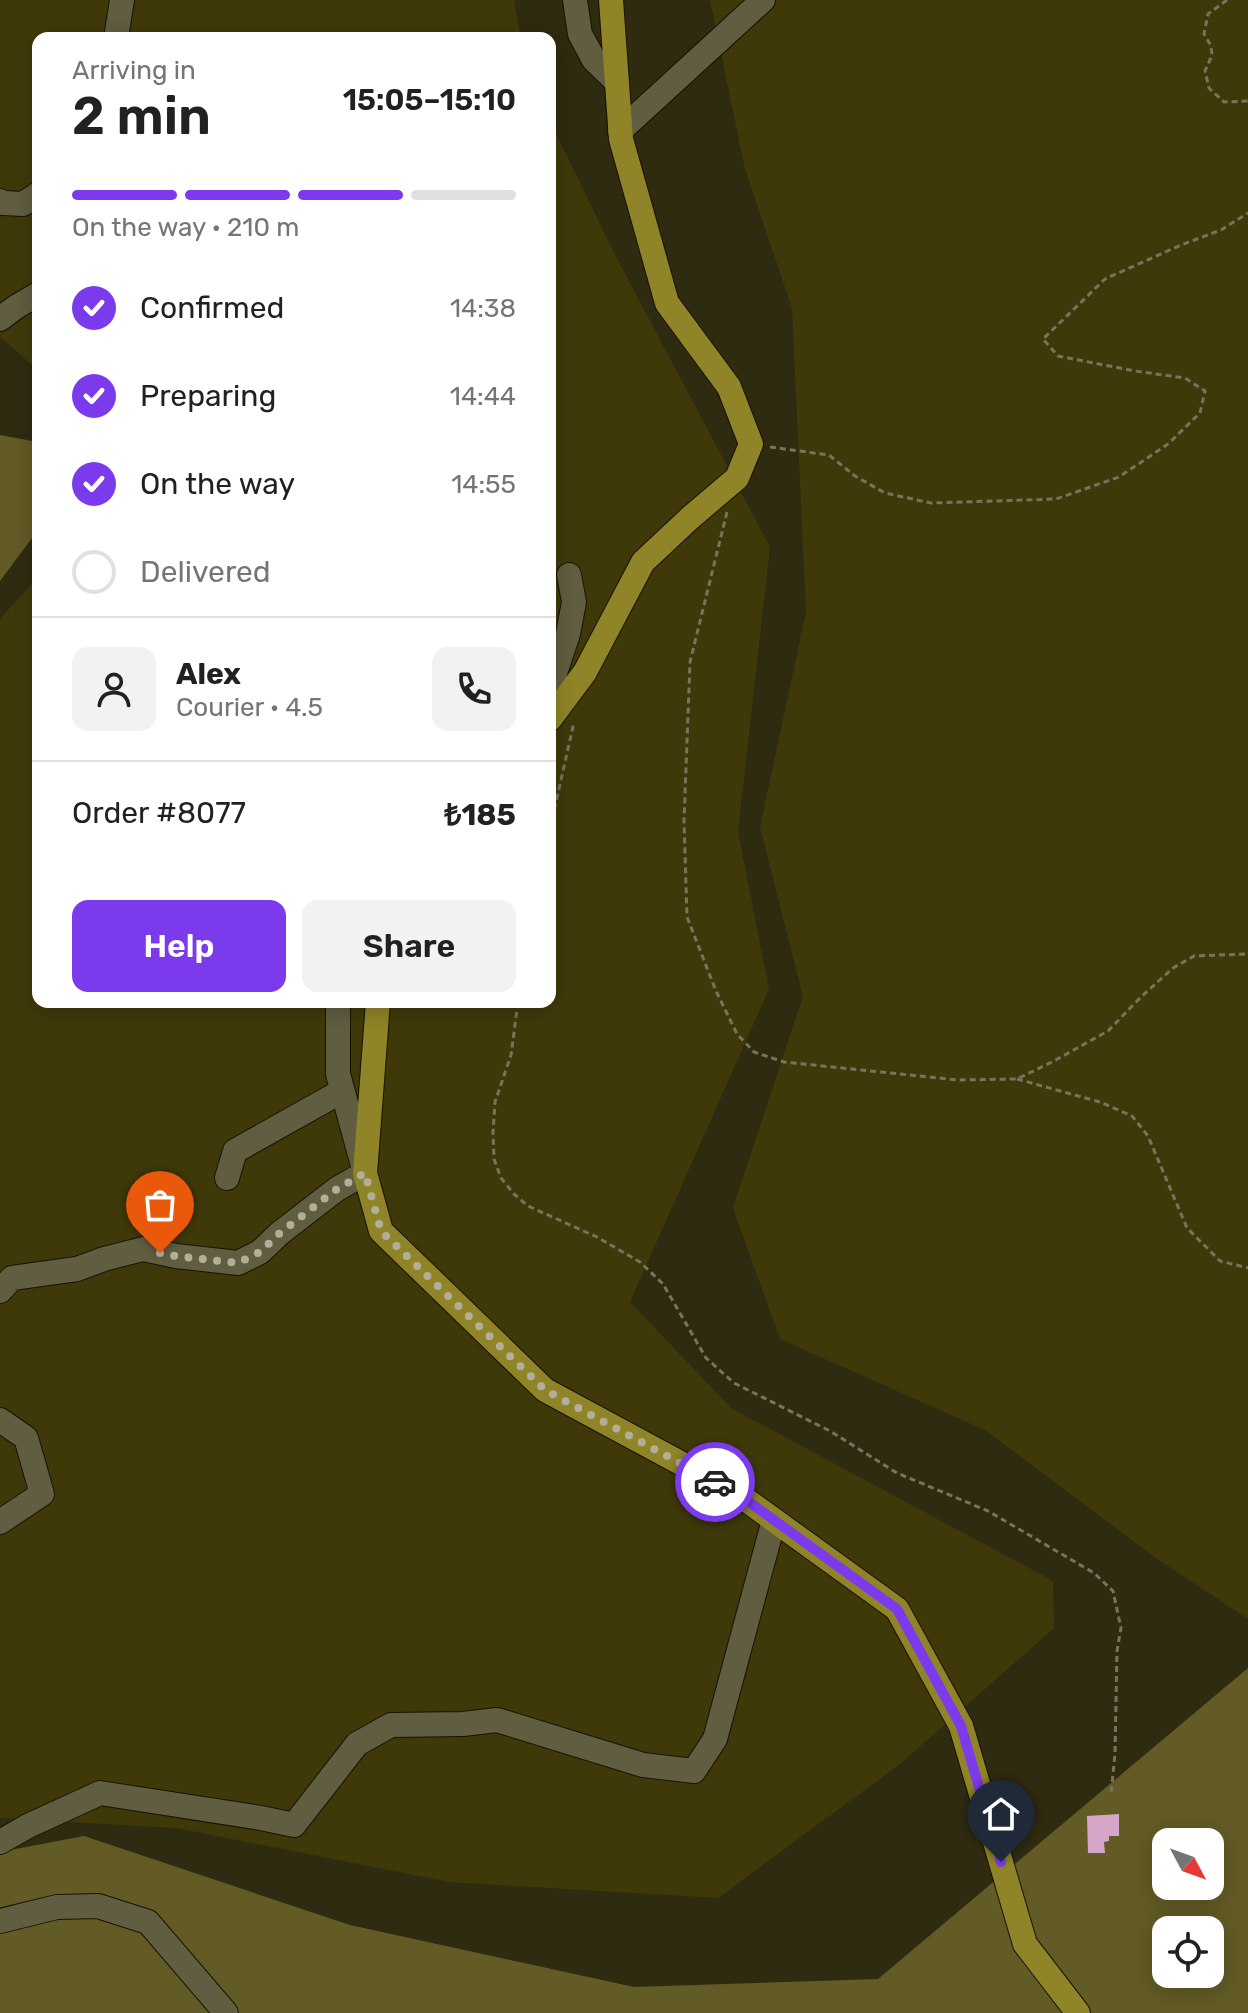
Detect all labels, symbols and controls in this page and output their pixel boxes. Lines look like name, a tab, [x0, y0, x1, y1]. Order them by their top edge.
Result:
text: Arriving in	[72, 55, 196, 86]
text: 15:05–15:10	[343, 82, 516, 118]
text: 2 min	[72, 85, 211, 147]
text: On the way · 210 m	[72, 212, 299, 243]
icon: check	[72, 286, 116, 330]
text: Confirmed	[140, 290, 284, 326]
text: 14:38	[450, 293, 516, 324]
icon: check	[72, 374, 116, 418]
text: Preparing	[140, 378, 276, 414]
text: 14:44	[450, 381, 516, 412]
icon: check	[72, 462, 116, 506]
text: On the way	[140, 466, 295, 502]
text: 14:55	[451, 469, 516, 500]
text: Delivered	[140, 554, 271, 590]
button: person	[72, 647, 156, 731]
button: phone	[432, 647, 516, 731]
text: Alex	[176, 656, 241, 692]
text: Courier · 4.5	[176, 692, 323, 723]
text: Order #8077	[72, 795, 246, 831]
text: ₺185	[444, 797, 516, 833]
button: Help	[72, 900, 286, 992]
button: Share	[302, 900, 516, 992]
pin	[126, 1171, 194, 1253]
icon: bag	[138, 1183, 182, 1227]
courier	[675, 1442, 755, 1522]
icon: car	[693, 1460, 737, 1504]
pin	[967, 1780, 1035, 1862]
icon: home	[979, 1792, 1023, 1836]
north arrow	[1152, 1828, 1224, 1900]
map controls	[1152, 1828, 1224, 1988]
button: locate	[1152, 1916, 1224, 1988]

